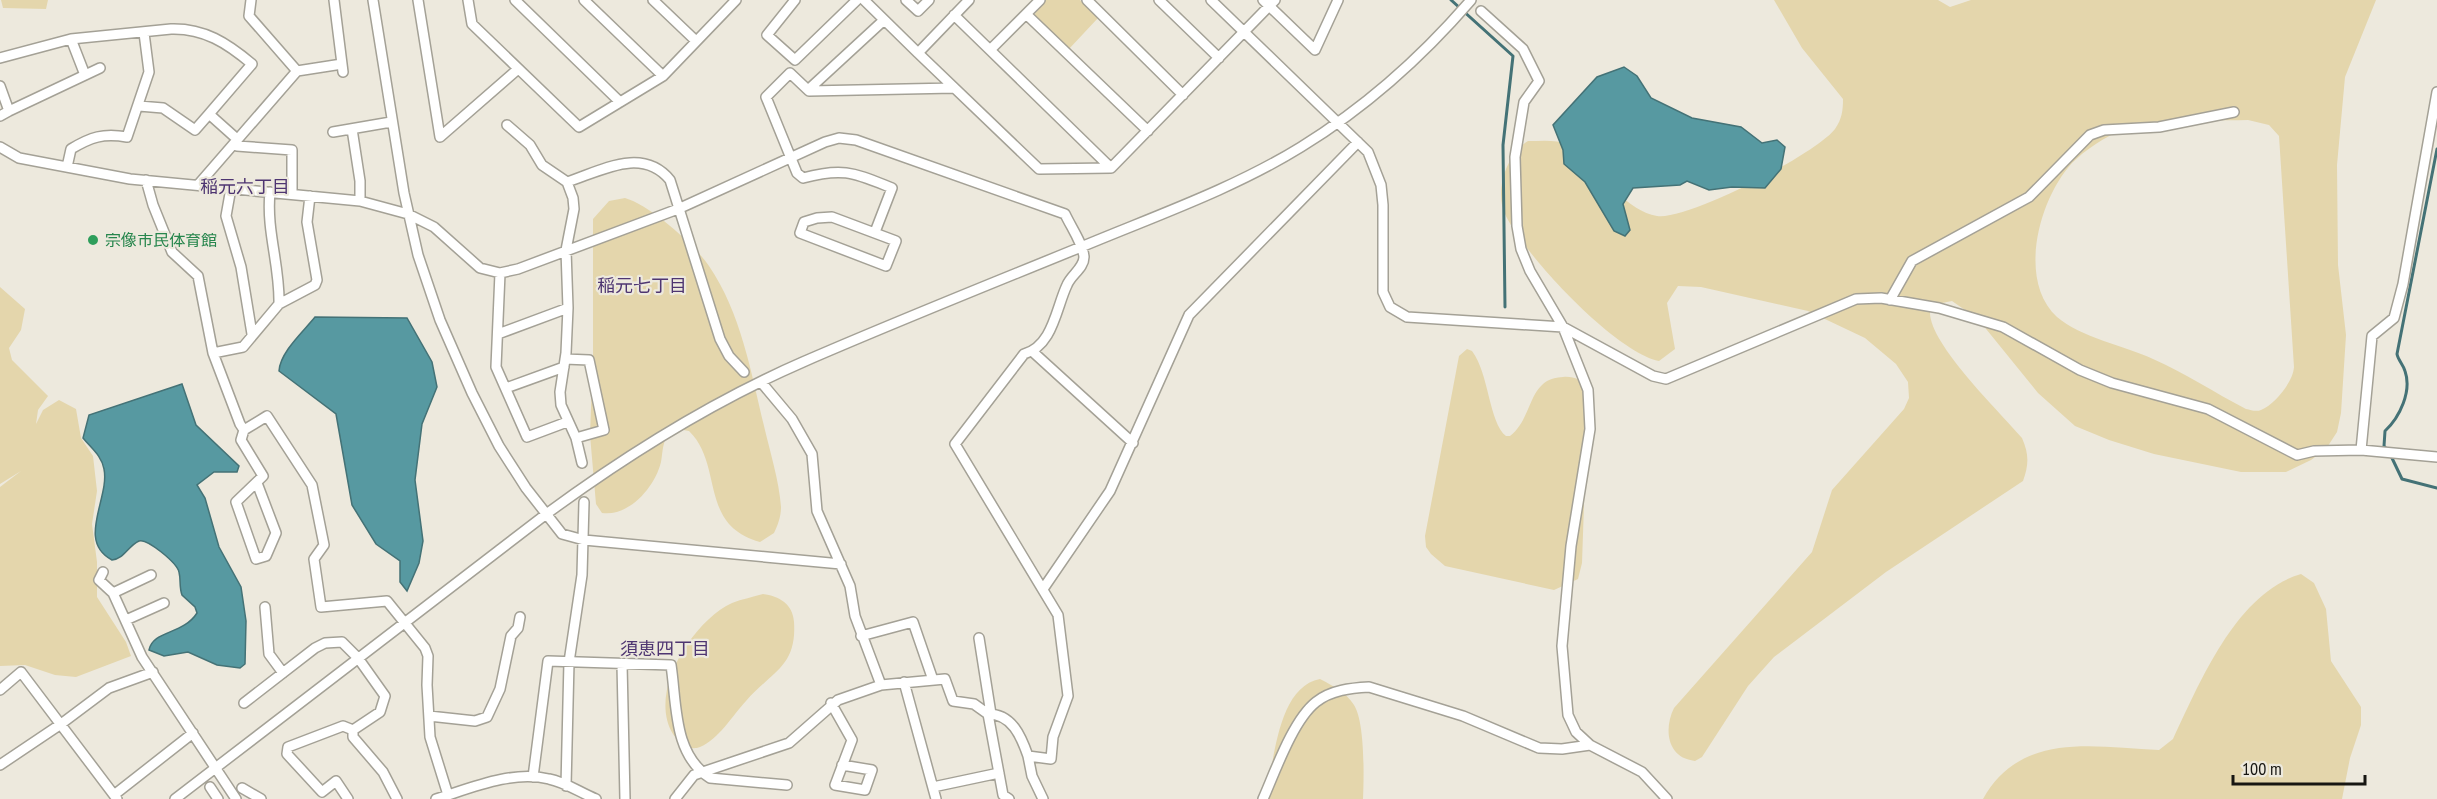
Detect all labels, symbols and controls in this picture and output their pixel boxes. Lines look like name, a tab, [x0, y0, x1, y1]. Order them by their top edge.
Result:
district label: 稲元六丁目	[200, 175, 290, 198]
place label: 宗像市民体育館	[105, 230, 217, 250]
marker: 宗像市民体育館	[86, 233, 100, 247]
district label: 稲元七丁目	[597, 274, 687, 297]
district label: 須恵四丁目	[620, 637, 710, 660]
scale bar	[2233, 748, 2365, 786]
text: 100 m	[2242, 757, 2282, 780]

